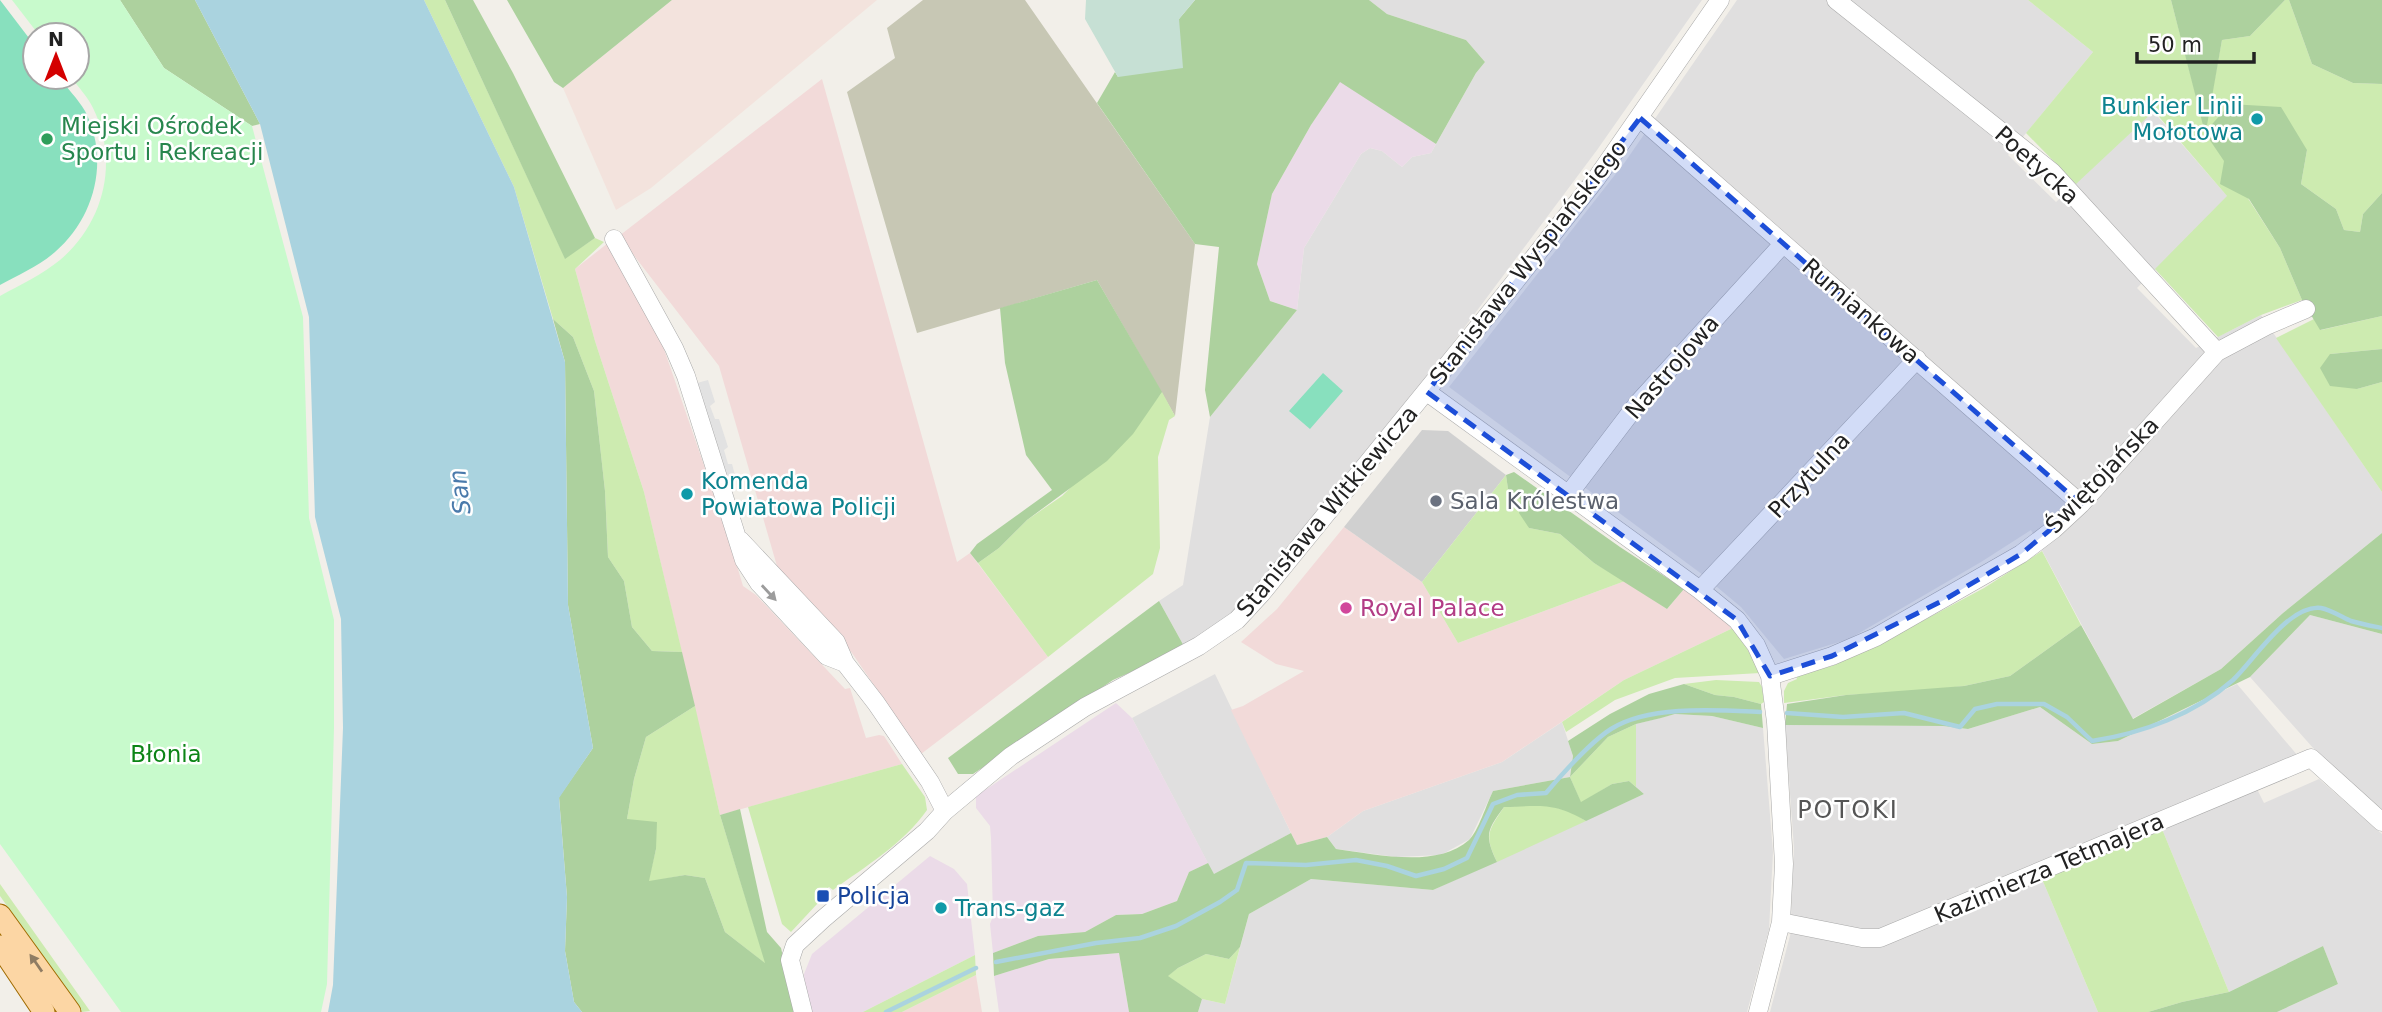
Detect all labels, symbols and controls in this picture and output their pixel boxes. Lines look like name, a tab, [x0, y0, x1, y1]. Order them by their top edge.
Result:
north arrow	[21, 21, 91, 91]
scale bar	[2137, 21, 2254, 65]
text: N	[48, 28, 64, 50]
text: 50 m	[2148, 33, 2202, 57]
place label: Bunkier Linii Mołotowa	[2101, 93, 2243, 145]
marker: Bunkier Linii Mołotowa	[2249, 111, 2265, 127]
place label: Miejski Ośrodek Sportu i Rekreacji	[61, 113, 263, 165]
street label: Poetycka	[1990, 121, 2084, 209]
marker: Miejski Ośrodek Sportu i Rekreacji	[39, 131, 55, 147]
street label: Stanisława Wyspiańskiego	[1424, 134, 1632, 390]
street label: Rumiankowa	[1797, 253, 1925, 369]
street label: Nastrojowa	[1620, 310, 1724, 424]
street label: Stanisława Witkiewicza	[1231, 400, 1423, 622]
street label: Świętojańska	[2039, 411, 2164, 538]
street label: Przytulna	[1763, 427, 1855, 523]
water label: San	[443, 468, 477, 516]
place label: Komenda Powiatowa Policji	[701, 468, 896, 520]
marker: Komenda Powiatowa Policji	[679, 486, 695, 502]
place label: Sala Królestwa	[1450, 488, 1619, 514]
marker: Sala Królestwa	[1428, 493, 1444, 509]
one-way arrow	[760, 584, 776, 601]
place label: Royal Palace	[1360, 595, 1505, 621]
marker: Royal Palace	[1338, 600, 1354, 616]
park label: Błonia	[130, 741, 202, 767]
district label: POTOKI	[1797, 796, 1899, 824]
street label: Kazimierza Tetmajera	[1930, 808, 2168, 928]
place label: Policja	[837, 883, 910, 909]
marker: Policja	[815, 888, 831, 904]
place label: Trans-gaz	[954, 895, 1065, 921]
marker: Trans-gaz	[933, 900, 949, 916]
one-way arrow	[29, 954, 43, 972]

